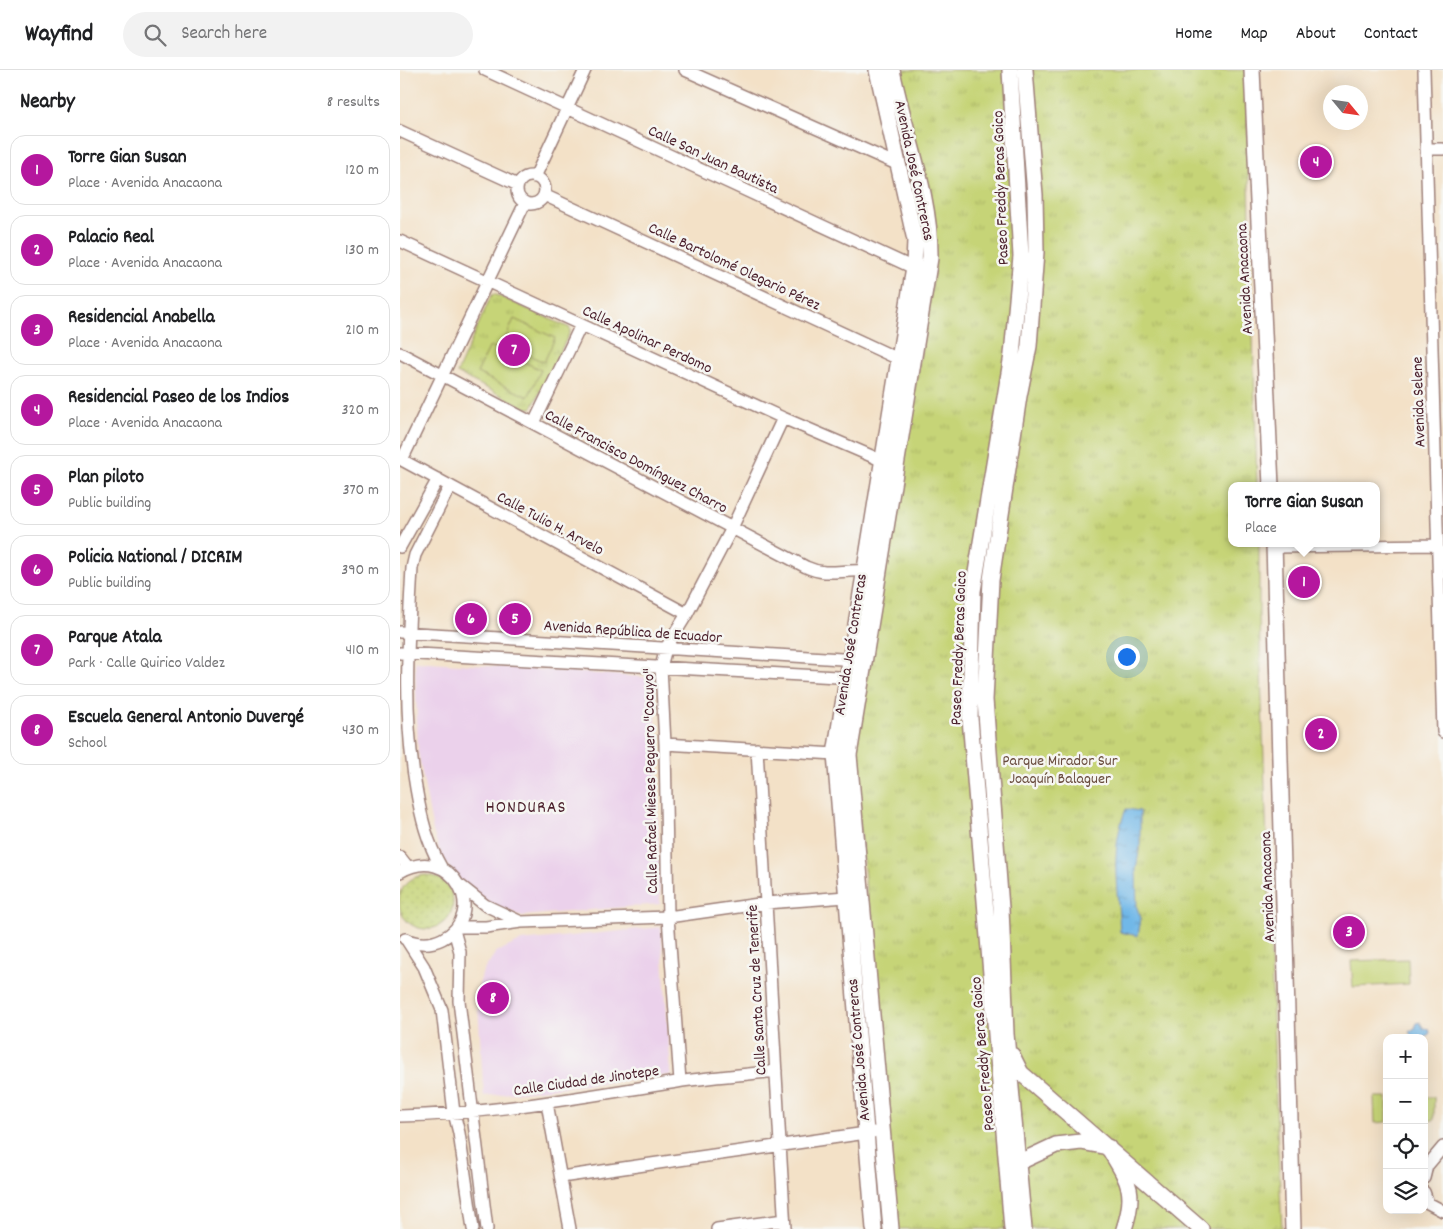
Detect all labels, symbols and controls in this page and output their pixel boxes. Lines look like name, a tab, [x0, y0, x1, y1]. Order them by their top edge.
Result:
search box	[123, 12, 473, 57]
text: Wayfind	[25, 18, 93, 52]
icon: search	[141, 21, 169, 49]
text: Search here	[181, 21, 267, 48]
text: Home	[1175, 22, 1212, 47]
text: Map	[1240, 22, 1268, 47]
text: About	[1296, 22, 1336, 47]
text: Contact	[1364, 22, 1418, 47]
north arrow	[1323, 85, 1368, 130]
text: Nearby	[20, 88, 75, 118]
text: 8 results	[327, 91, 380, 114]
street label: Avenida José Contreras	[887, 98, 940, 243]
street label: Paseo Freddy Beras Goico	[987, 110, 1016, 266]
street label: Calle San Juan Bautista	[644, 120, 782, 201]
pin: 4	[1300, 143, 1332, 181]
text: Torre Gian Susan	[68, 145, 187, 172]
text: 1	[35, 159, 39, 182]
text: 120 m	[345, 159, 379, 182]
text: Place · Avenida Anacaona	[68, 172, 222, 195]
street label: Calle Bartolomé Olegario Pérez	[644, 217, 824, 317]
street label: Avenida Anacaona	[1231, 222, 1260, 335]
text: Palacio Real	[68, 225, 154, 252]
text: 2	[34, 239, 41, 262]
text: 130 m	[345, 239, 379, 262]
text: Place · Avenida Anacaona	[68, 252, 222, 275]
street label: Calle Apolinar Perdomo	[578, 300, 716, 381]
text: Residencial Anabella	[68, 305, 215, 332]
text: 3	[33, 319, 41, 342]
text: 210 m	[345, 319, 379, 342]
pin: 7	[498, 331, 530, 369]
text: Place · Avenida Anacaona	[68, 332, 222, 355]
street label: Avenida Selene	[1406, 356, 1433, 448]
text: Residencial Paseo de los Indios	[68, 385, 289, 412]
text: 4	[34, 399, 40, 422]
text: 320 m	[342, 399, 379, 422]
street label: Calle Francisco Domínguez Charro	[540, 404, 731, 520]
text: Place · Avenida Anacaona	[68, 412, 222, 435]
text: Plan piloto	[68, 465, 144, 492]
text: 5	[33, 479, 41, 502]
text: 370 m	[342, 479, 379, 502]
popup	[1228, 482, 1380, 547]
street label: Calle Tulio H. Arvelo	[492, 486, 607, 562]
text: Torre Gian Susan	[1245, 490, 1363, 517]
text: Public building	[68, 492, 151, 515]
text: Place	[1245, 517, 1277, 540]
text: Policia National / DICRIM	[68, 545, 242, 572]
text: 6	[33, 559, 41, 582]
text: 390 m	[341, 559, 379, 582]
pin: 1	[1288, 563, 1320, 601]
street label: Paseo Freddy Beras Goico	[945, 570, 974, 726]
text: Public building	[68, 572, 151, 595]
street label: Avenida José Contreras	[829, 572, 874, 717]
pin: 6	[455, 600, 487, 638]
pin: 5	[499, 600, 531, 638]
street label: Avenida República de Ecuador	[543, 615, 723, 650]
text: Parque Atala	[68, 625, 162, 652]
text: 7	[34, 639, 40, 662]
text: 410 m	[345, 639, 379, 662]
your location	[1114, 644, 1140, 670]
text: Park · Calle Quirico Valdez	[68, 652, 225, 675]
street label: Calle Rafael Mieses Peguero "Cocuyo"	[638, 668, 665, 894]
text: Escuela General Antonio Duvergé	[68, 705, 304, 732]
pin: 2	[1305, 715, 1337, 753]
text: 8	[34, 719, 40, 742]
text: 430 m	[342, 719, 379, 742]
text: School	[68, 732, 107, 755]
park label: Parque Mirador Sur Joaquín Balaguer	[1002, 750, 1118, 791]
district label: HONDURAS	[486, 796, 566, 821]
street label: Avenida Anacaona	[1255, 831, 1282, 943]
street label: Calle Santa Cruz de Tenerife	[742, 904, 773, 1076]
pin: 3	[1333, 913, 1365, 951]
street label: Paseo Freddy Beras Goico	[965, 976, 1002, 1132]
street label: Avenida José Contreras	[842, 977, 877, 1122]
pin: 8	[477, 979, 509, 1017]
map controls	[1383, 1034, 1428, 1214]
button: +	[1383, 1034, 1428, 1079]
street label: Calle Ciudad de Jinotepe	[512, 1060, 660, 1103]
button: −	[1383, 1079, 1428, 1124]
button: locate	[1383, 1124, 1428, 1169]
button: layers	[1383, 1169, 1428, 1214]

